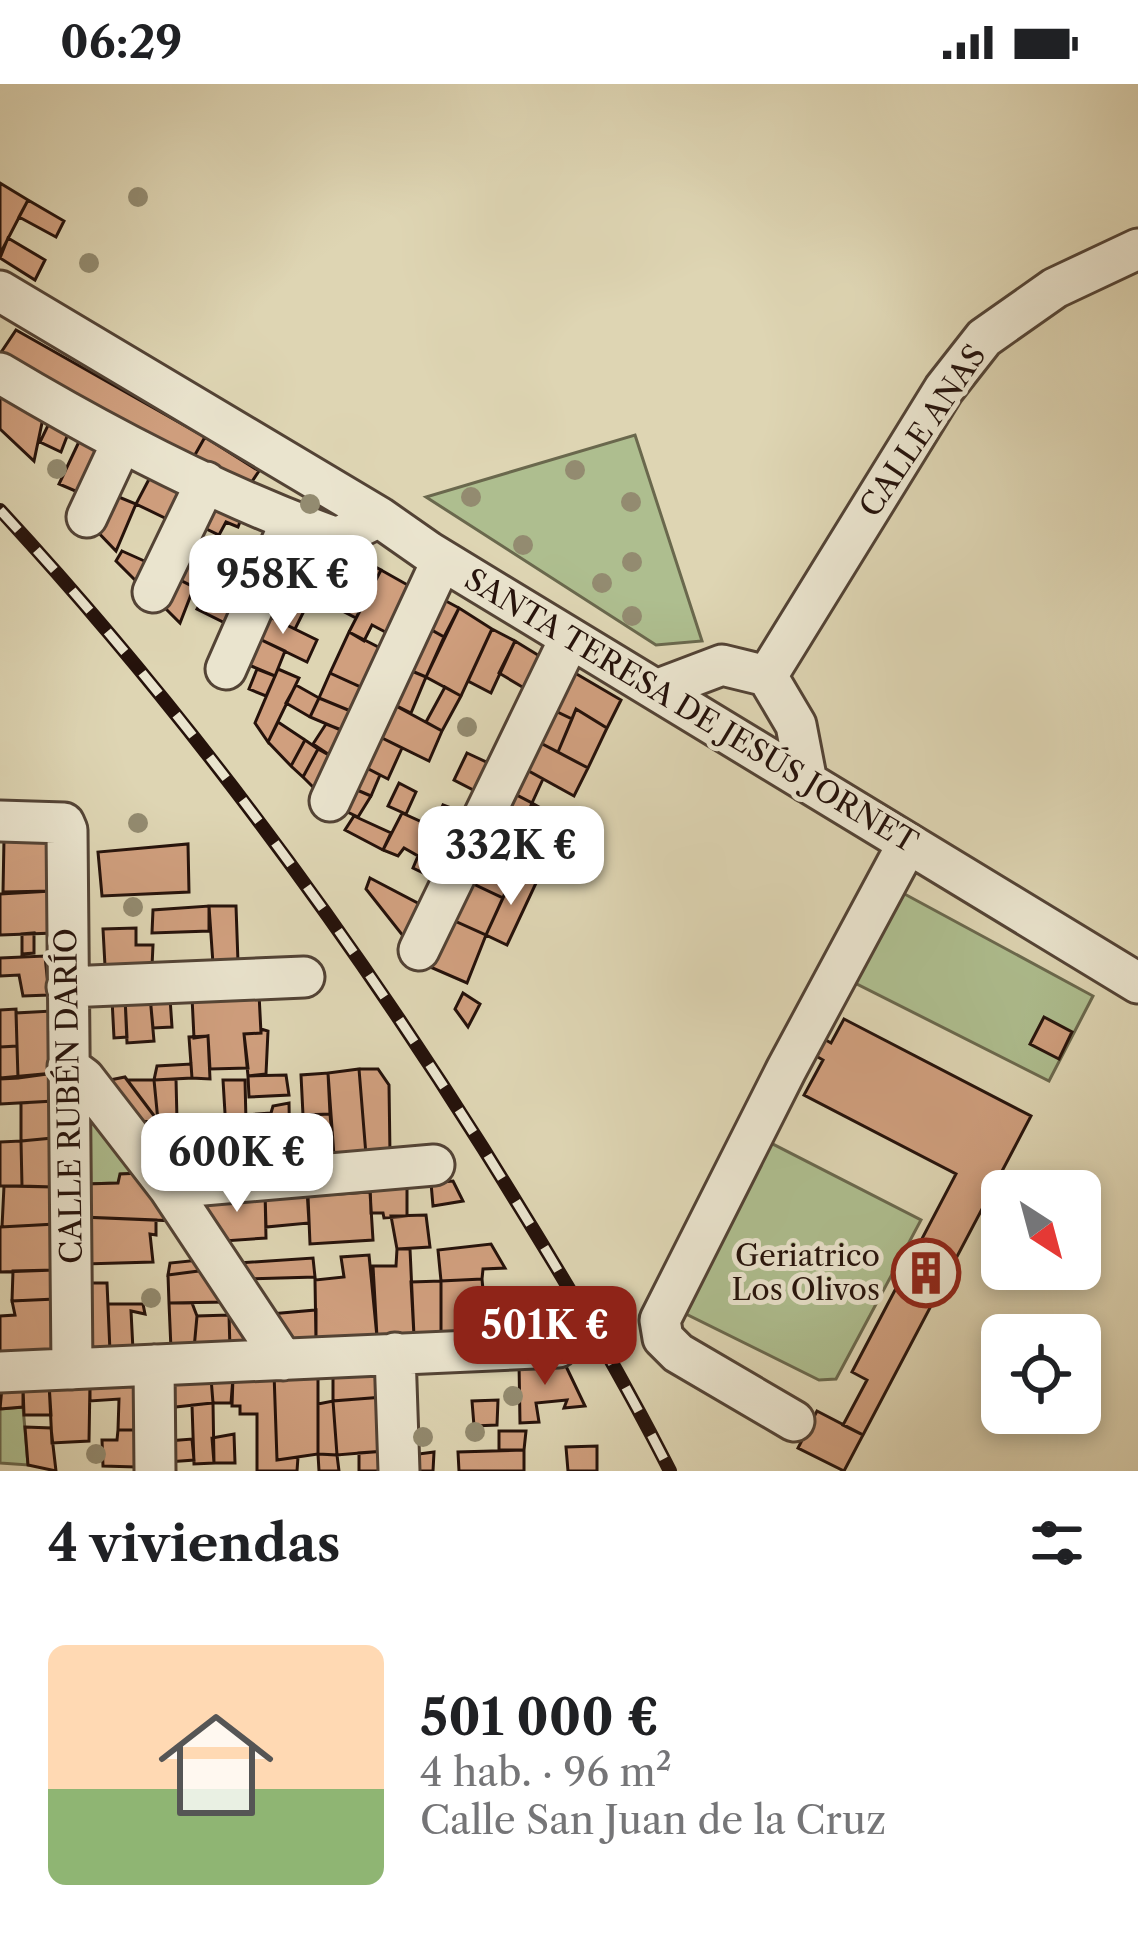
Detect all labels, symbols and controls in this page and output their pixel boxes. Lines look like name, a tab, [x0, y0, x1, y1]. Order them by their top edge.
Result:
text: 06:29	[60, 14, 182, 70]
street label: CALLE ANAS	[852, 338, 994, 524]
pin: 958K €	[185, 535, 381, 637]
text: 958K €	[216, 550, 350, 598]
street label: SANTA TERESA DE JESÚS JORNET	[458, 560, 925, 861]
pin: 332K €	[413, 806, 609, 908]
text: 332K €	[445, 821, 577, 869]
street label: CALLE RUBÉN DARÍO	[47, 928, 90, 1264]
pin: 600K €	[139, 1113, 335, 1215]
text: 600K €	[168, 1128, 306, 1176]
north arrow	[981, 1170, 1101, 1290]
map controls	[981, 1170, 1101, 1434]
place label: Geriatrico Los Olivos	[732, 1237, 880, 1308]
building icon: Geriatrico Los Olivos	[891, 1238, 961, 1308]
pin: 501K €	[447, 1286, 643, 1388]
text: 501K €	[481, 1301, 609, 1349]
button: locate	[981, 1314, 1101, 1434]
icon: filters	[1024, 1510, 1090, 1576]
text: 4 viviendas	[48, 1512, 340, 1574]
text: 501 000 €	[420, 1686, 659, 1748]
icon: home	[144, 1693, 288, 1837]
text: 4 hab. · 96 m²	[420, 1748, 672, 1796]
text: Calle San Juan de la Cruz	[420, 1796, 886, 1844]

